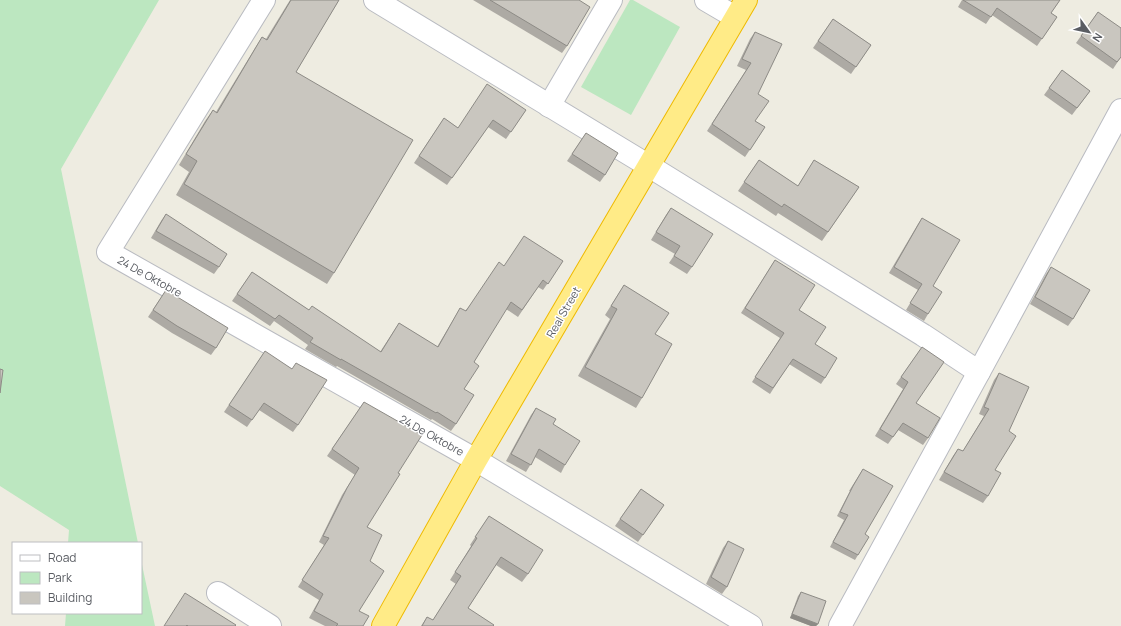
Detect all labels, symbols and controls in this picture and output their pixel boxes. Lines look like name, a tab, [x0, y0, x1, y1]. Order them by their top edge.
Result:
north arrow	[1069, 12, 1109, 52]
text: N	[1089, 30, 1106, 45]
street label: 24 De Oktobre	[115, 252, 185, 300]
street label: Real Street	[542, 284, 584, 340]
street label: 24 De Oktobre	[397, 411, 467, 459]
legend	[12, 542, 142, 614]
text: Road	[48, 549, 76, 566]
text: Park	[48, 569, 73, 586]
text: Building	[48, 589, 92, 606]

